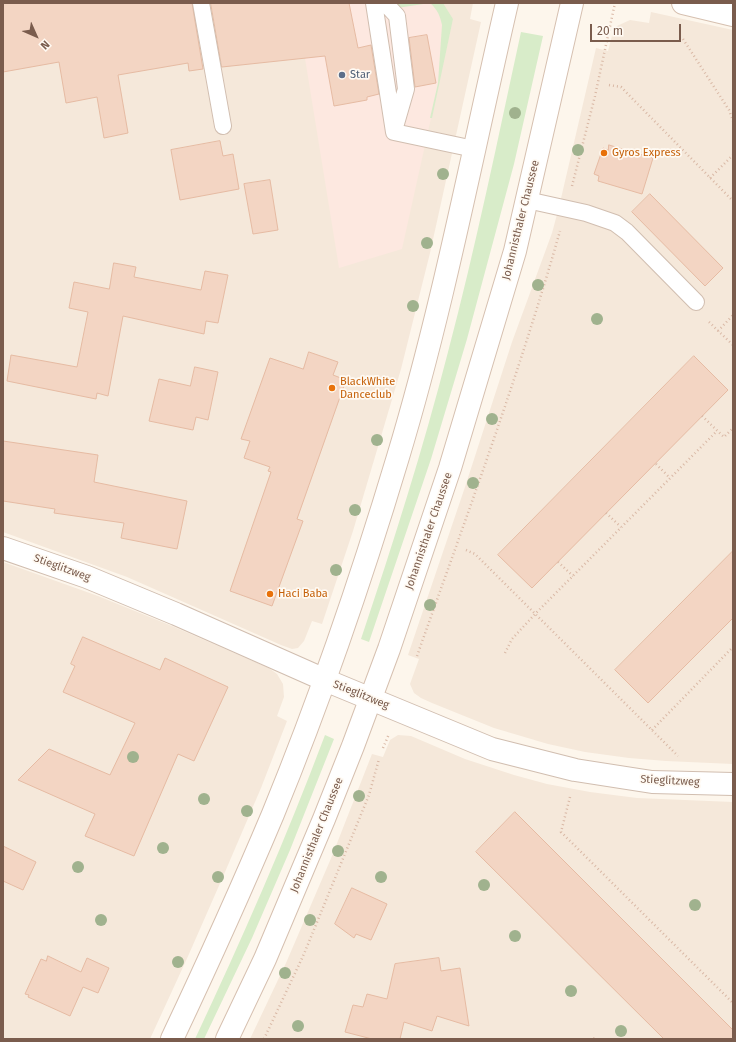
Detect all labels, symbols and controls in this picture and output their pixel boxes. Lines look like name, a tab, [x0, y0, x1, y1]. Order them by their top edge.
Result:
north arrow	[16, 16, 56, 56]
scale bar	[592, 16, 683, 42]
text: 20 m	[597, 24, 623, 38]
text: N	[38, 38, 52, 52]
place label: Star	[350, 68, 370, 82]
marker: Star	[337, 70, 347, 80]
place label: Gyros Express	[612, 146, 681, 160]
marker: Gyros Express	[599, 148, 609, 158]
street label: Johannisthaler Chaussee	[500, 159, 542, 281]
place label: BlackWhite Danceclub	[340, 375, 395, 401]
marker: BlackWhite Danceclub	[327, 383, 337, 393]
street label: Johannisthaler Chaussee	[403, 471, 455, 591]
street label: Stieglitzweg	[32, 552, 92, 584]
place label: Haci Baba	[278, 587, 328, 601]
marker: Haci Baba	[265, 589, 275, 599]
street label: Stieglitzweg	[331, 678, 391, 712]
street label: Stieglitzweg	[640, 773, 700, 789]
street label: Johannisthaler Chaussee	[288, 776, 346, 894]

